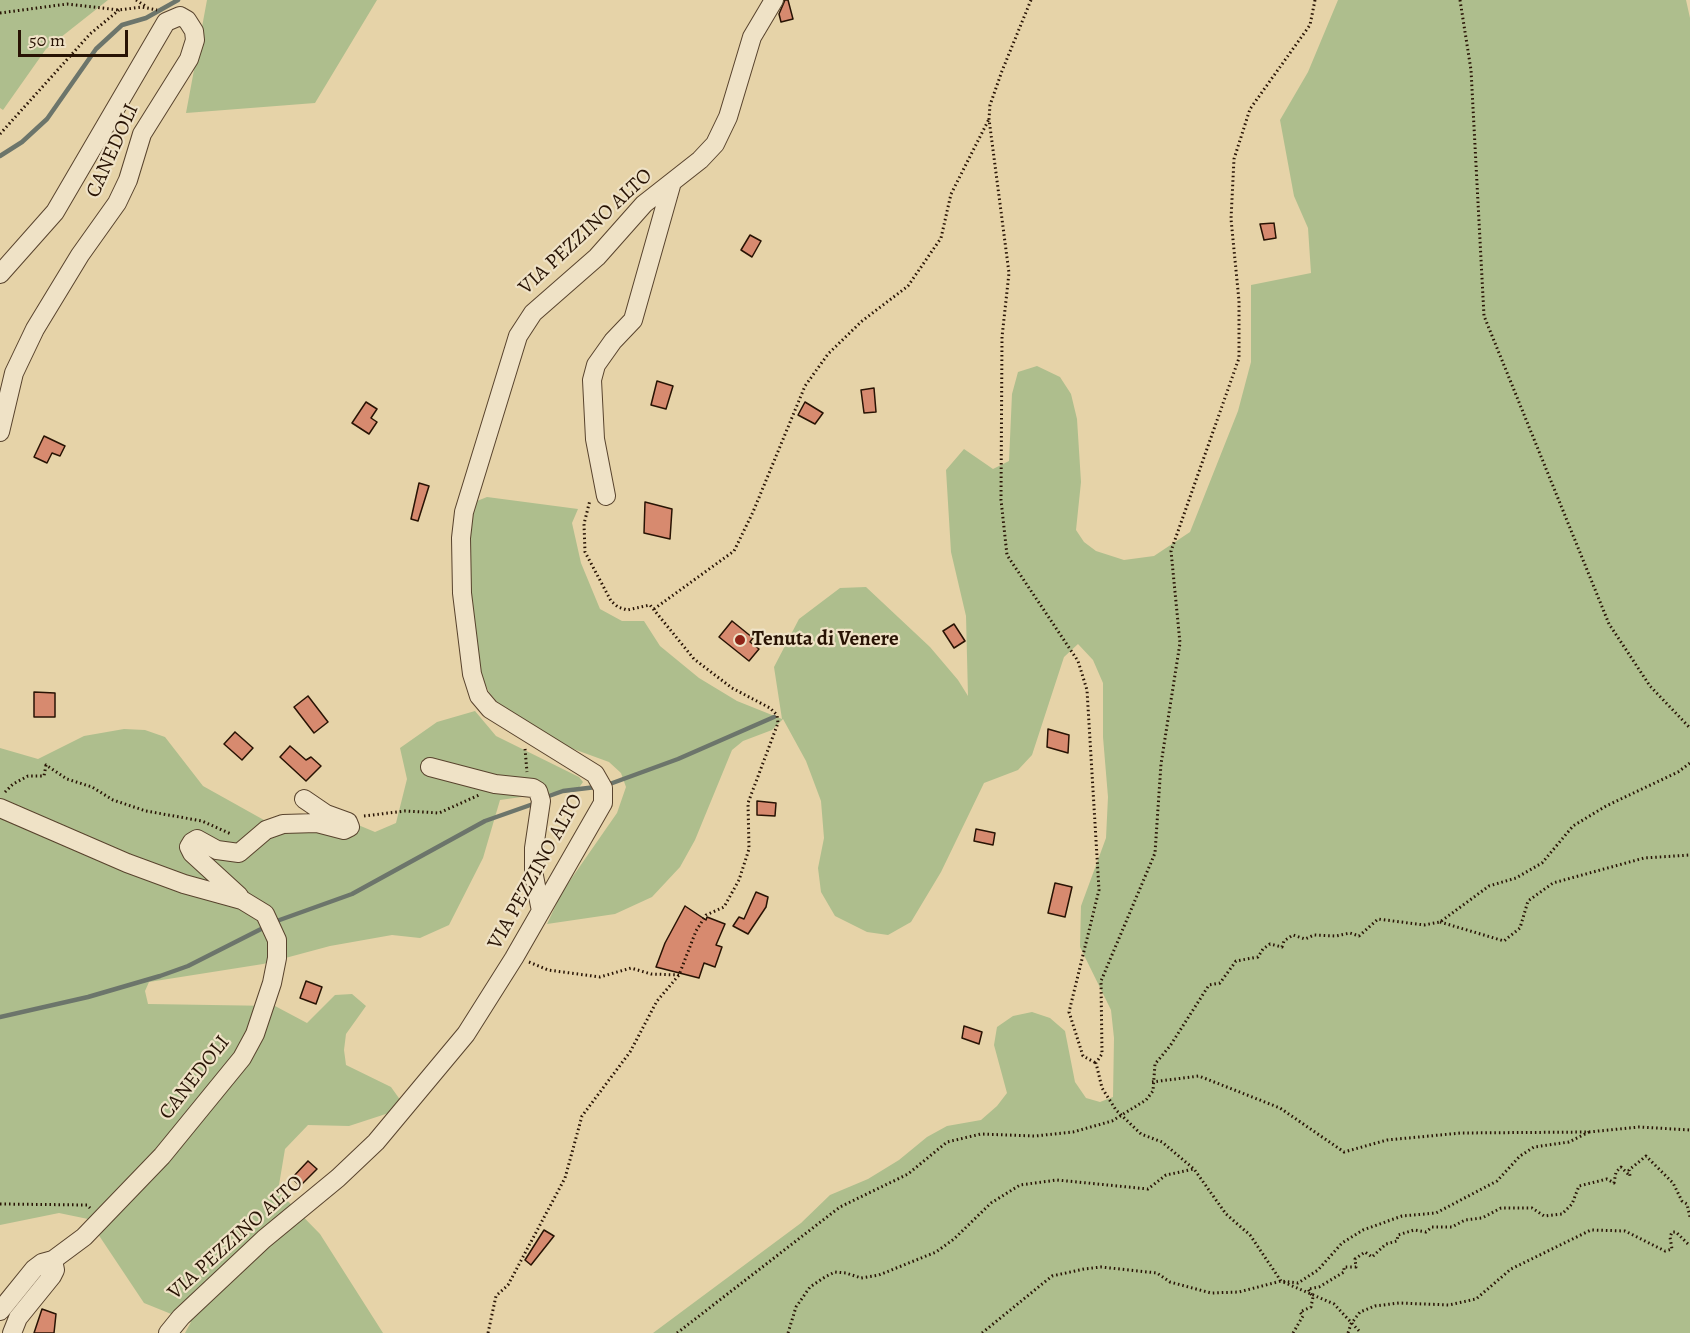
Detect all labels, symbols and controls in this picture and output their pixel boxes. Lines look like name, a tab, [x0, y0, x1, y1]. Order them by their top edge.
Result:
scale bar	[21, 18, 130, 56]
text: 50 m	[29, 28, 65, 52]
street label: CANEDOLI	[81, 100, 145, 202]
street label: VIA PEZZINO ALTO	[514, 164, 658, 300]
place label: Tenuta di Venere	[752, 627, 899, 653]
marker: Tenuta di Venere	[733, 633, 747, 647]
street label: VIA PEZZINO ALTO	[483, 790, 589, 954]
street label: CANEDOLI	[154, 1031, 236, 1125]
street label: VIA PEZZINO ALTO	[163, 1171, 309, 1305]

